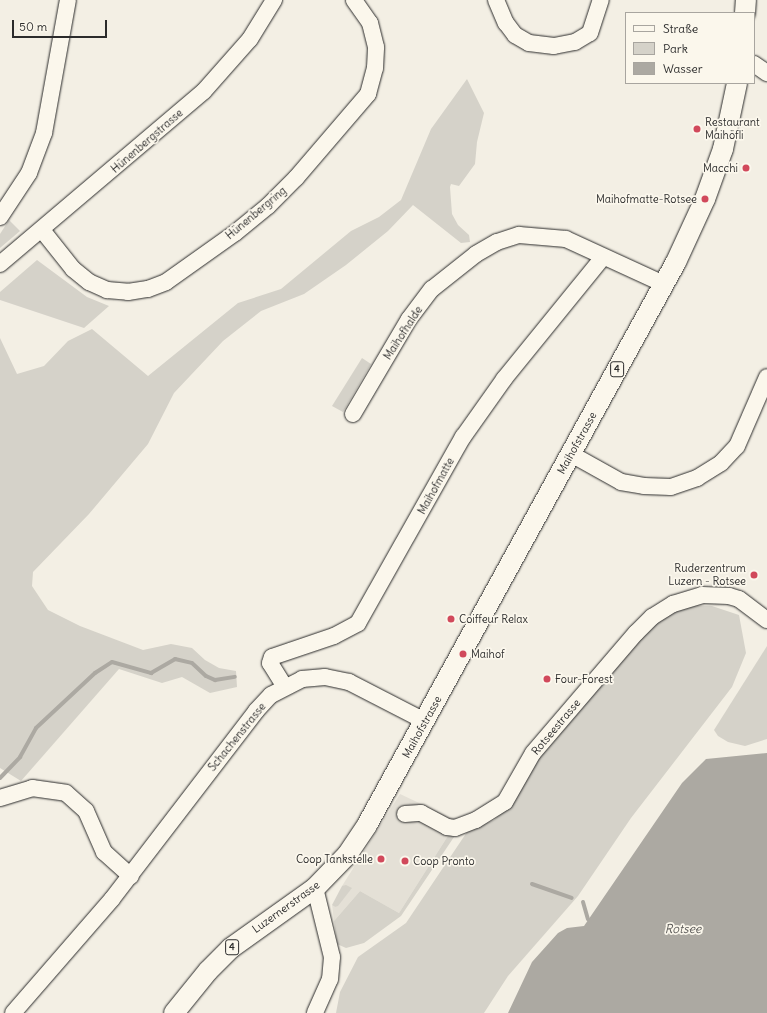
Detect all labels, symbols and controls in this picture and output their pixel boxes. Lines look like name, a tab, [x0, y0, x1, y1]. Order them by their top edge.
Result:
scale bar	[14, 12, 109, 38]
legend	[625, 12, 755, 84]
text: 50 m	[19, 19, 47, 34]
text: Straße	[663, 21, 698, 36]
text: Park	[663, 41, 688, 56]
text: Wasser	[663, 61, 703, 76]
street label: Hünenbergstrasse	[108, 106, 186, 176]
place label: Restaurant Maihöfli	[705, 116, 760, 142]
marker: Restaurant Maihöfli	[692, 124, 702, 134]
place label: Macchi	[703, 161, 738, 175]
marker: Macchi	[741, 163, 751, 173]
street label: Hünenbergring	[223, 184, 289, 242]
place label: Maihofmatte-Rotsee	[596, 192, 697, 206]
marker: Maihofmatte-Rotsee	[700, 194, 710, 204]
street label: Maihofhalde	[381, 304, 425, 362]
road number: 4	[610, 361, 624, 377]
street label: Maihofstrasse	[555, 410, 599, 476]
street label: Maihofmatte	[415, 455, 457, 517]
place label: Ruderzentrum Luzern - Rotsee	[668, 562, 746, 588]
marker: Ruderzentrum Luzern - Rotsee	[749, 570, 759, 580]
place label: Coiffeur Relax	[459, 612, 528, 626]
marker: Coiffeur Relax	[446, 614, 456, 624]
place label: Maihof	[471, 647, 505, 661]
marker: Maihof	[458, 649, 468, 659]
place label: Four-Forest	[555, 672, 613, 686]
marker: Four-Forest	[542, 674, 552, 684]
street label: Maihofstrasse	[400, 694, 444, 760]
street label: Rotseestrasse	[529, 696, 583, 758]
street label: Schachenstrasse	[205, 700, 269, 774]
place label: Coop Tankstelle	[296, 852, 373, 866]
marker: Coop Tankstelle	[376, 854, 386, 864]
place label: Coop Pronto	[413, 854, 475, 868]
marker: Coop Pronto	[400, 856, 410, 866]
street label: Luzernerstrasse	[250, 878, 322, 936]
water label: Rotsee	[665, 922, 701, 936]
road number: 4	[225, 939, 239, 955]

